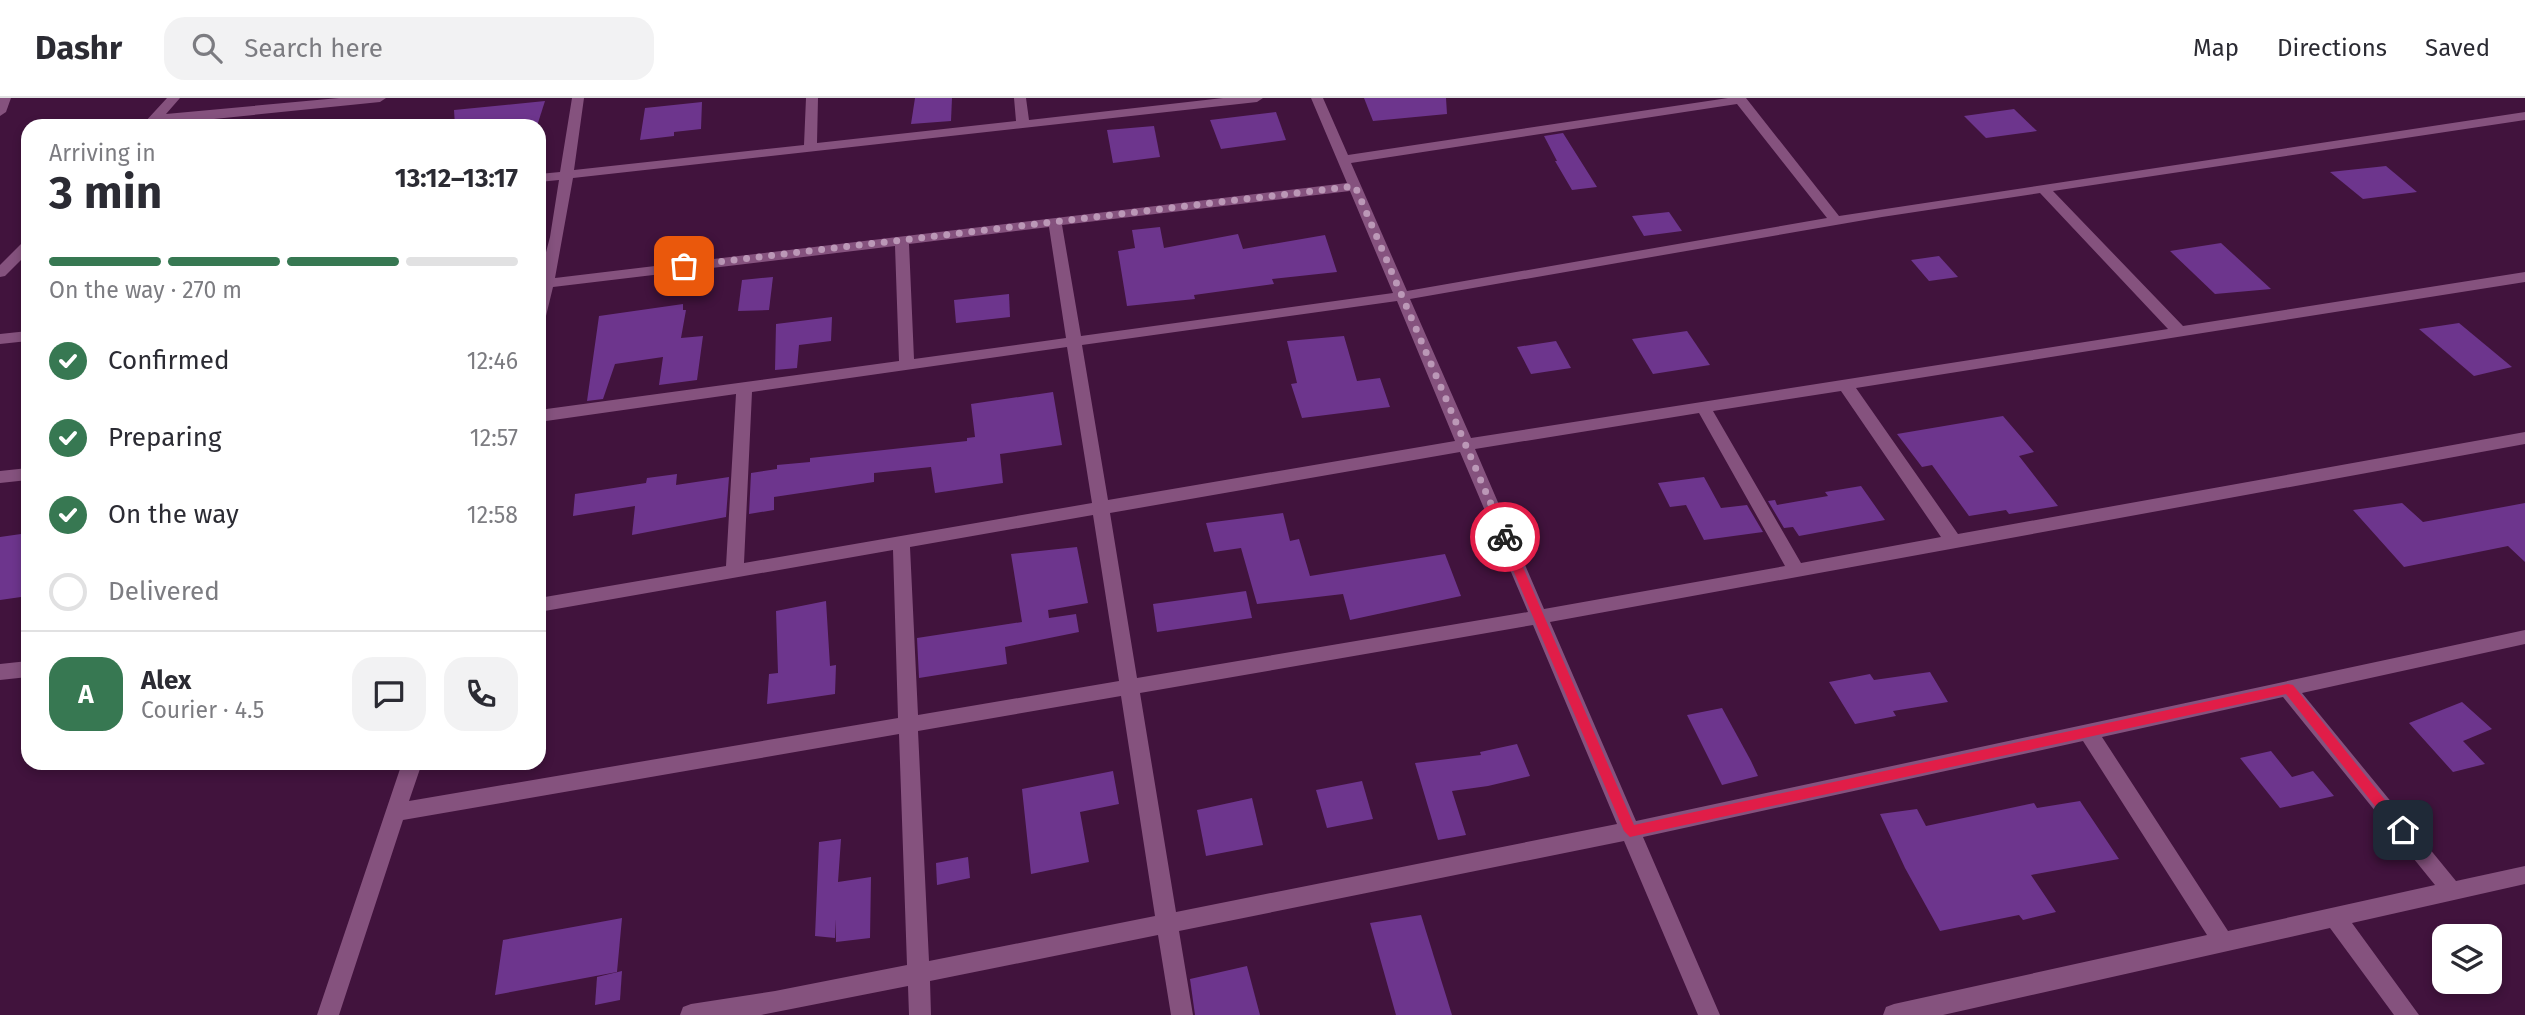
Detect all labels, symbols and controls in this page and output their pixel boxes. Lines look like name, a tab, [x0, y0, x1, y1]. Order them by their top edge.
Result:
search box	[164, 17, 654, 80]
text: Dashr	[35, 28, 122, 68]
icon: search	[188, 29, 226, 67]
text: Search here	[244, 33, 383, 64]
text: Map	[2193, 34, 2239, 62]
text: Directions	[2277, 34, 2387, 62]
text: Saved	[2425, 34, 2490, 62]
text: Arriving in	[49, 139, 156, 167]
text: 13:12–13:17	[395, 163, 518, 194]
text: 3 min	[49, 165, 162, 220]
pin	[654, 236, 714, 296]
icon: bag	[665, 247, 703, 285]
text: On the way · 270 m	[49, 276, 242, 304]
icon: check	[49, 342, 87, 380]
text: Confirmed	[108, 345, 229, 376]
text: 12:46	[467, 347, 518, 375]
icon: check	[49, 419, 87, 457]
text: Preparing	[108, 422, 221, 453]
text: 12:57	[470, 424, 518, 452]
icon: check	[49, 496, 87, 534]
text: On the way	[108, 499, 239, 530]
text: 12:58	[467, 501, 518, 529]
courier	[1470, 502, 1540, 572]
icon: bike	[1486, 518, 1524, 556]
text: Delivered	[108, 576, 220, 607]
button: chat	[352, 657, 426, 731]
button: phone	[444, 657, 518, 731]
text: Alex	[141, 665, 191, 696]
text: A	[78, 679, 94, 710]
text: Courier · 4.5	[141, 696, 264, 724]
pin	[2373, 800, 2433, 860]
icon: home	[2384, 811, 2422, 849]
map controls	[2432, 924, 2502, 994]
button: layers	[2432, 924, 2502, 994]

